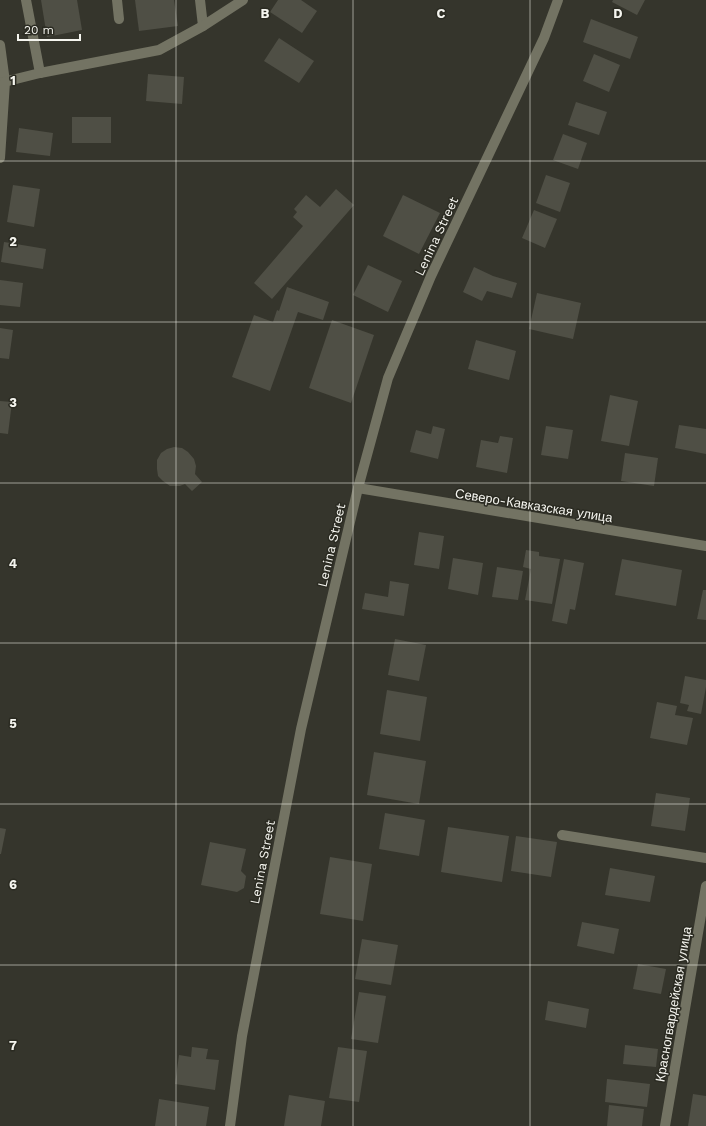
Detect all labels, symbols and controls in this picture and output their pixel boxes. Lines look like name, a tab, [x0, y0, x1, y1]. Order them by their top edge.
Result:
text: B	[261, 6, 270, 21]
text: C	[437, 6, 446, 21]
text: D	[613, 6, 623, 21]
scale bar	[18, 16, 80, 42]
text: 20 m	[24, 23, 54, 37]
text: 1	[10, 73, 16, 88]
street label: Lenina Street	[412, 194, 461, 278]
text: 2	[9, 234, 17, 249]
text: 3	[9, 395, 17, 410]
street label: Северо-Кавказская улица	[454, 486, 614, 525]
street label: Lenina Street	[315, 501, 349, 588]
text: 4	[9, 556, 18, 571]
text: 5	[9, 716, 17, 731]
street label: Lenina Street	[247, 818, 278, 905]
text: 6	[9, 877, 17, 892]
street label: Красногвардейская улица	[652, 924, 695, 1083]
text: 7	[9, 1038, 17, 1053]

